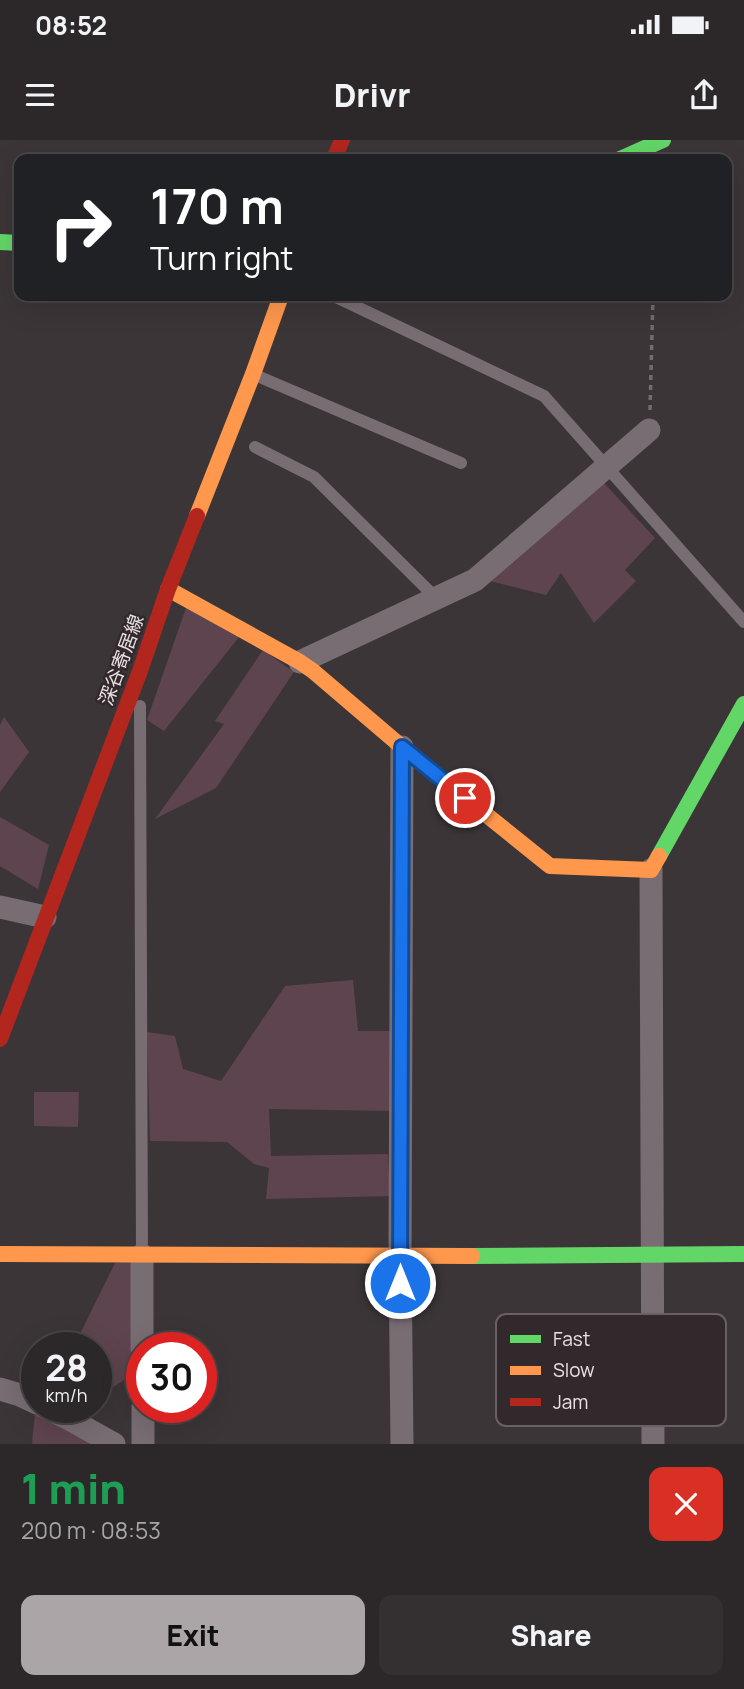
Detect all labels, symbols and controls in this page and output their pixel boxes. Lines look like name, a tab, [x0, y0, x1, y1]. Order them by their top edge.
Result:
text: 08:52	[35, 7, 107, 43]
text: Drivr	[334, 73, 410, 117]
icon: menu	[21, 76, 59, 114]
icon: share	[685, 76, 723, 114]
text: 170 m	[150, 172, 284, 239]
icon: right	[35, 182, 126, 273]
text: Turn right	[150, 236, 293, 280]
street label: 深谷寄居線	[93, 611, 149, 709]
pin	[435, 768, 495, 828]
icon: arrive	[446, 779, 484, 817]
position arrow	[363, 1246, 437, 1320]
legend	[496, 1314, 726, 1426]
text: Fast	[553, 1326, 590, 1352]
speed limit sign: 30	[126, 1332, 217, 1423]
text: 28	[45, 1344, 88, 1392]
text: Slow	[553, 1357, 595, 1383]
text: km/h	[46, 1383, 87, 1407]
text: Jam	[553, 1389, 588, 1415]
text: 1 min	[21, 1459, 126, 1517]
button: close	[649, 1467, 723, 1541]
text: 200 m · 08:53	[21, 1514, 161, 1546]
button: Exit	[21, 1595, 365, 1675]
button: Share	[379, 1595, 723, 1675]

